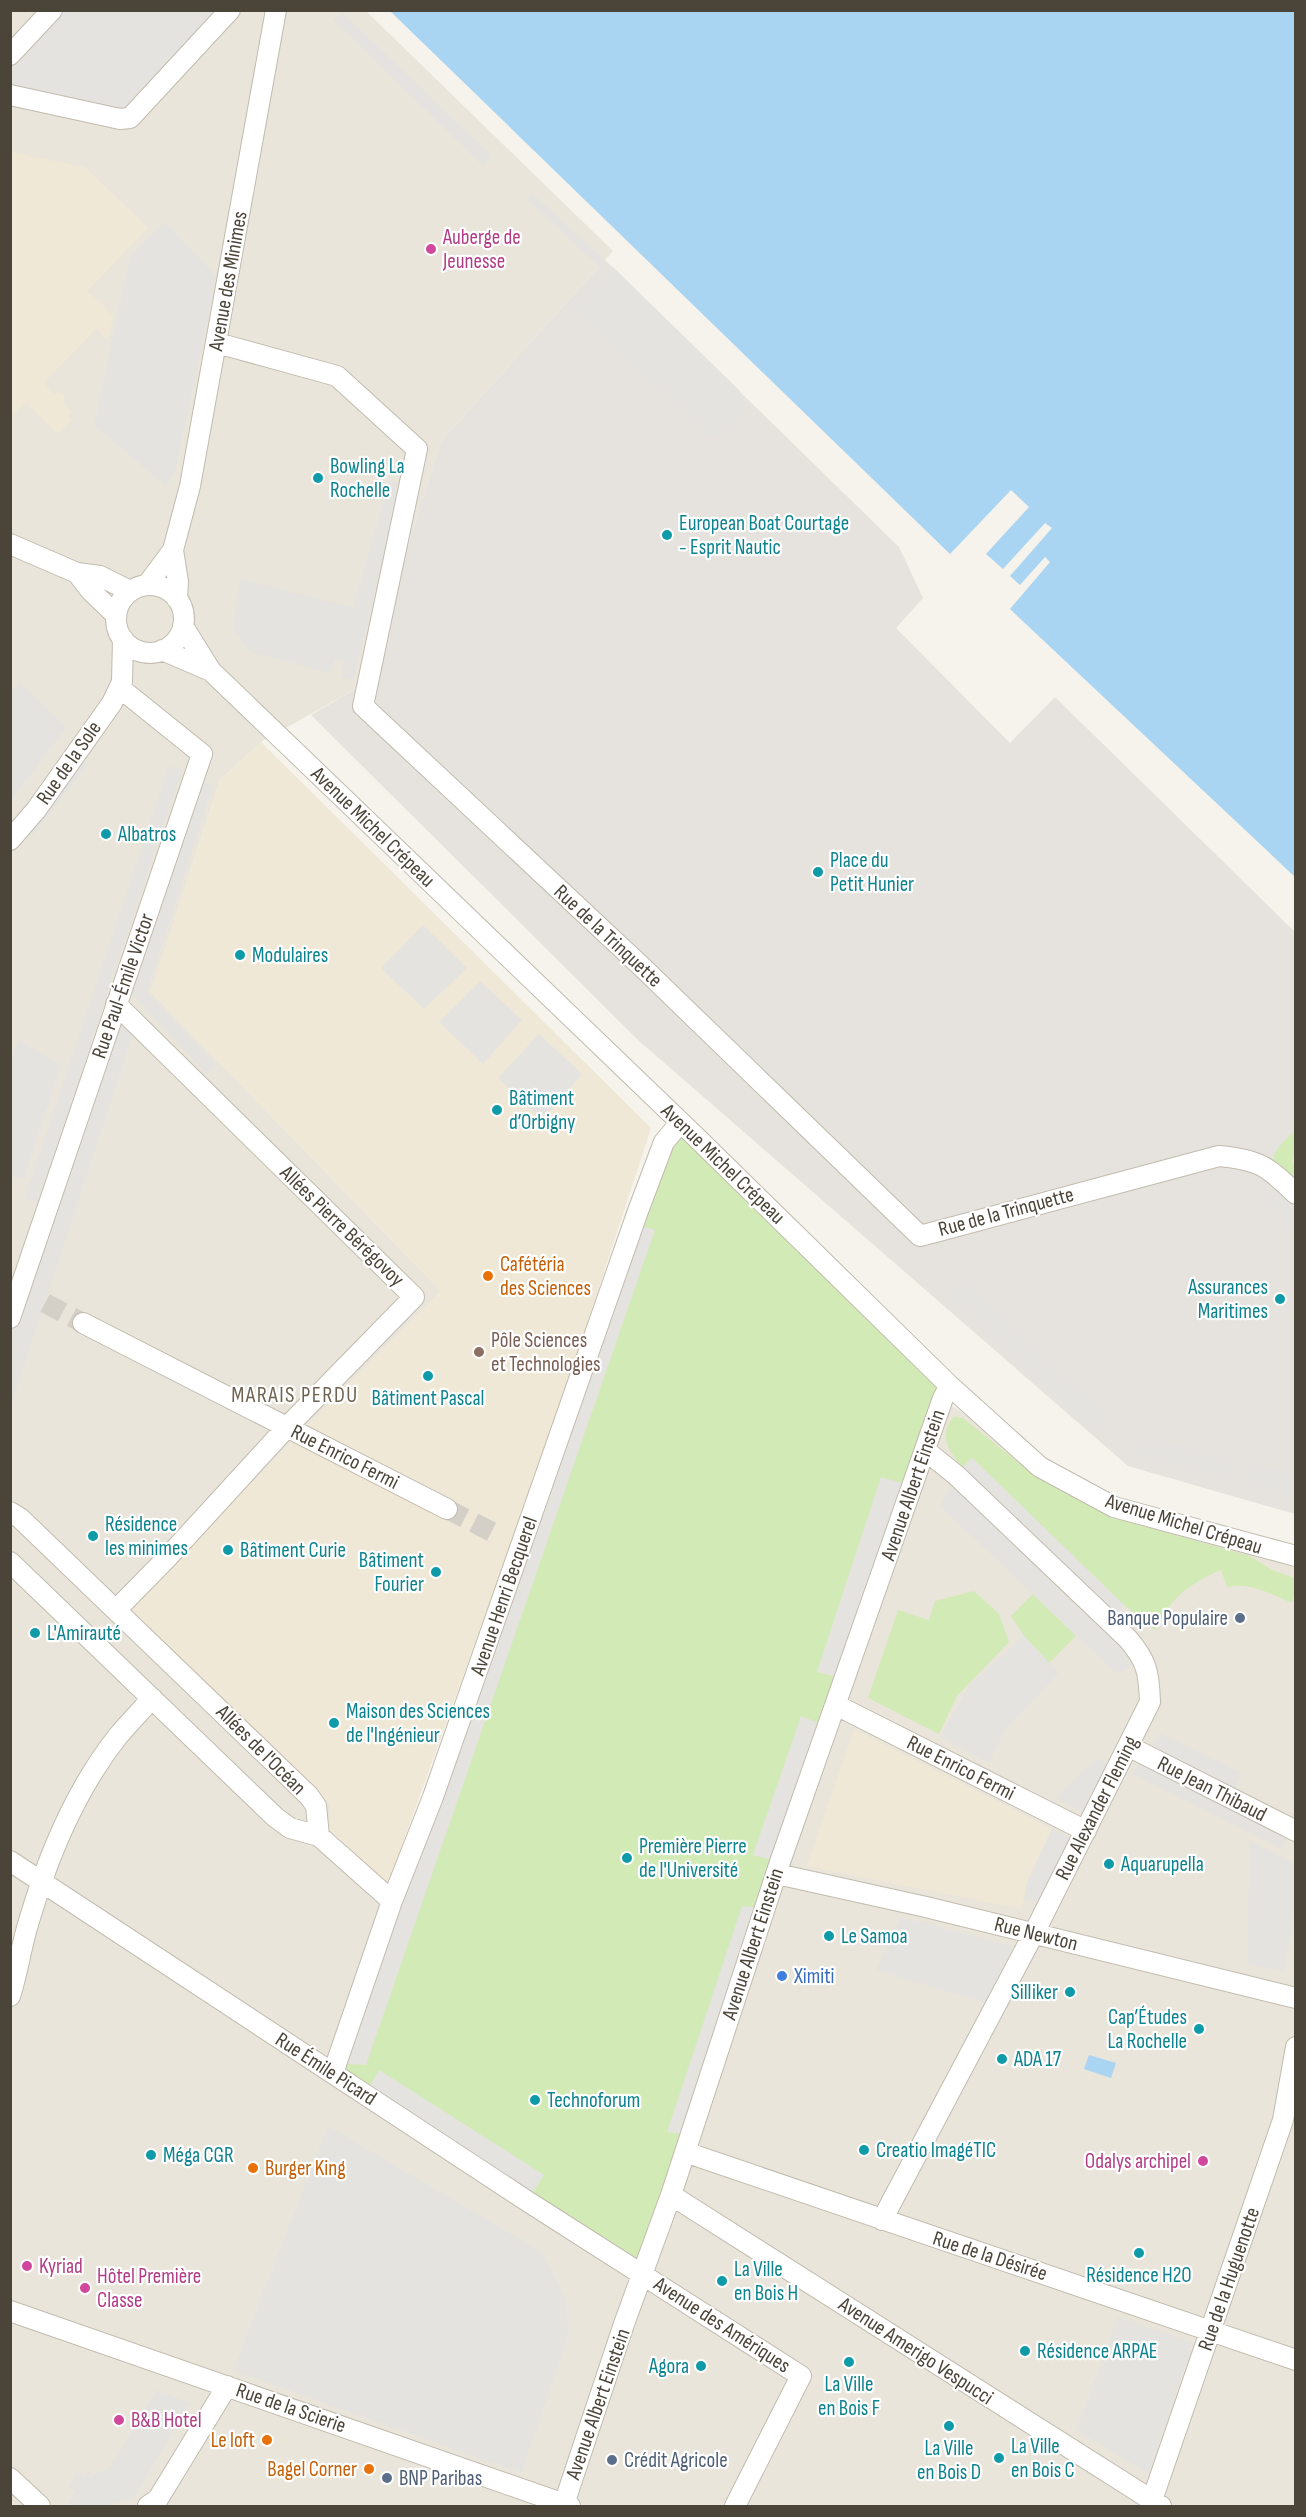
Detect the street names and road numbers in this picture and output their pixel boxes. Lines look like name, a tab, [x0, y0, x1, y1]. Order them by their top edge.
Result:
street label: Avenue des Minimes	[203, 209, 253, 354]
street label: Rue de la Sole	[31, 716, 107, 810]
street label: Avenue Michel Crépeau	[305, 761, 440, 892]
street label: Rue de la Trinquette	[549, 879, 667, 993]
street label: Rue Paul-Émile Victor	[86, 910, 160, 1062]
street label: Avenue Michel Crépeau	[655, 1098, 790, 1229]
street label: Allées Pierre Bérégovoy	[274, 1160, 409, 1292]
street label: Rue de la Trinquette	[936, 1182, 1076, 1242]
street label: Avenue Albert Einstein	[875, 1406, 950, 1565]
street label: Rue Enrico Fermi	[287, 1419, 403, 1495]
street label: Avenue Michel Crépeau	[1102, 1488, 1265, 1560]
street label: Avenue Henri Becquerel	[465, 1513, 543, 1680]
street label: Allées de l'Océan	[210, 1699, 311, 1800]
street label: Rue Enrico Fermi	[903, 1730, 1019, 1806]
street label: Rue Alexander Fleming	[1050, 1732, 1144, 1884]
street label: Rue Jean Thibaud	[1153, 1751, 1271, 1827]
street label: Avenue Albert Einstein	[716, 1865, 789, 2024]
street label: Rue Newton	[992, 1912, 1080, 1956]
street label: Rue Émile Picard	[271, 2027, 381, 2111]
street label: Rue de la Huguenotte	[1193, 2204, 1265, 2354]
street label: Rue de la Désirée	[930, 2226, 1050, 2286]
street label: Avenue des Amériques	[648, 2271, 795, 2378]
street label: Avenue Amerigo Vespucci	[833, 2291, 998, 2410]
street label: Avenue Albert Einstein	[560, 2325, 635, 2484]
street label: Rue de la Scierie	[233, 2378, 349, 2438]

